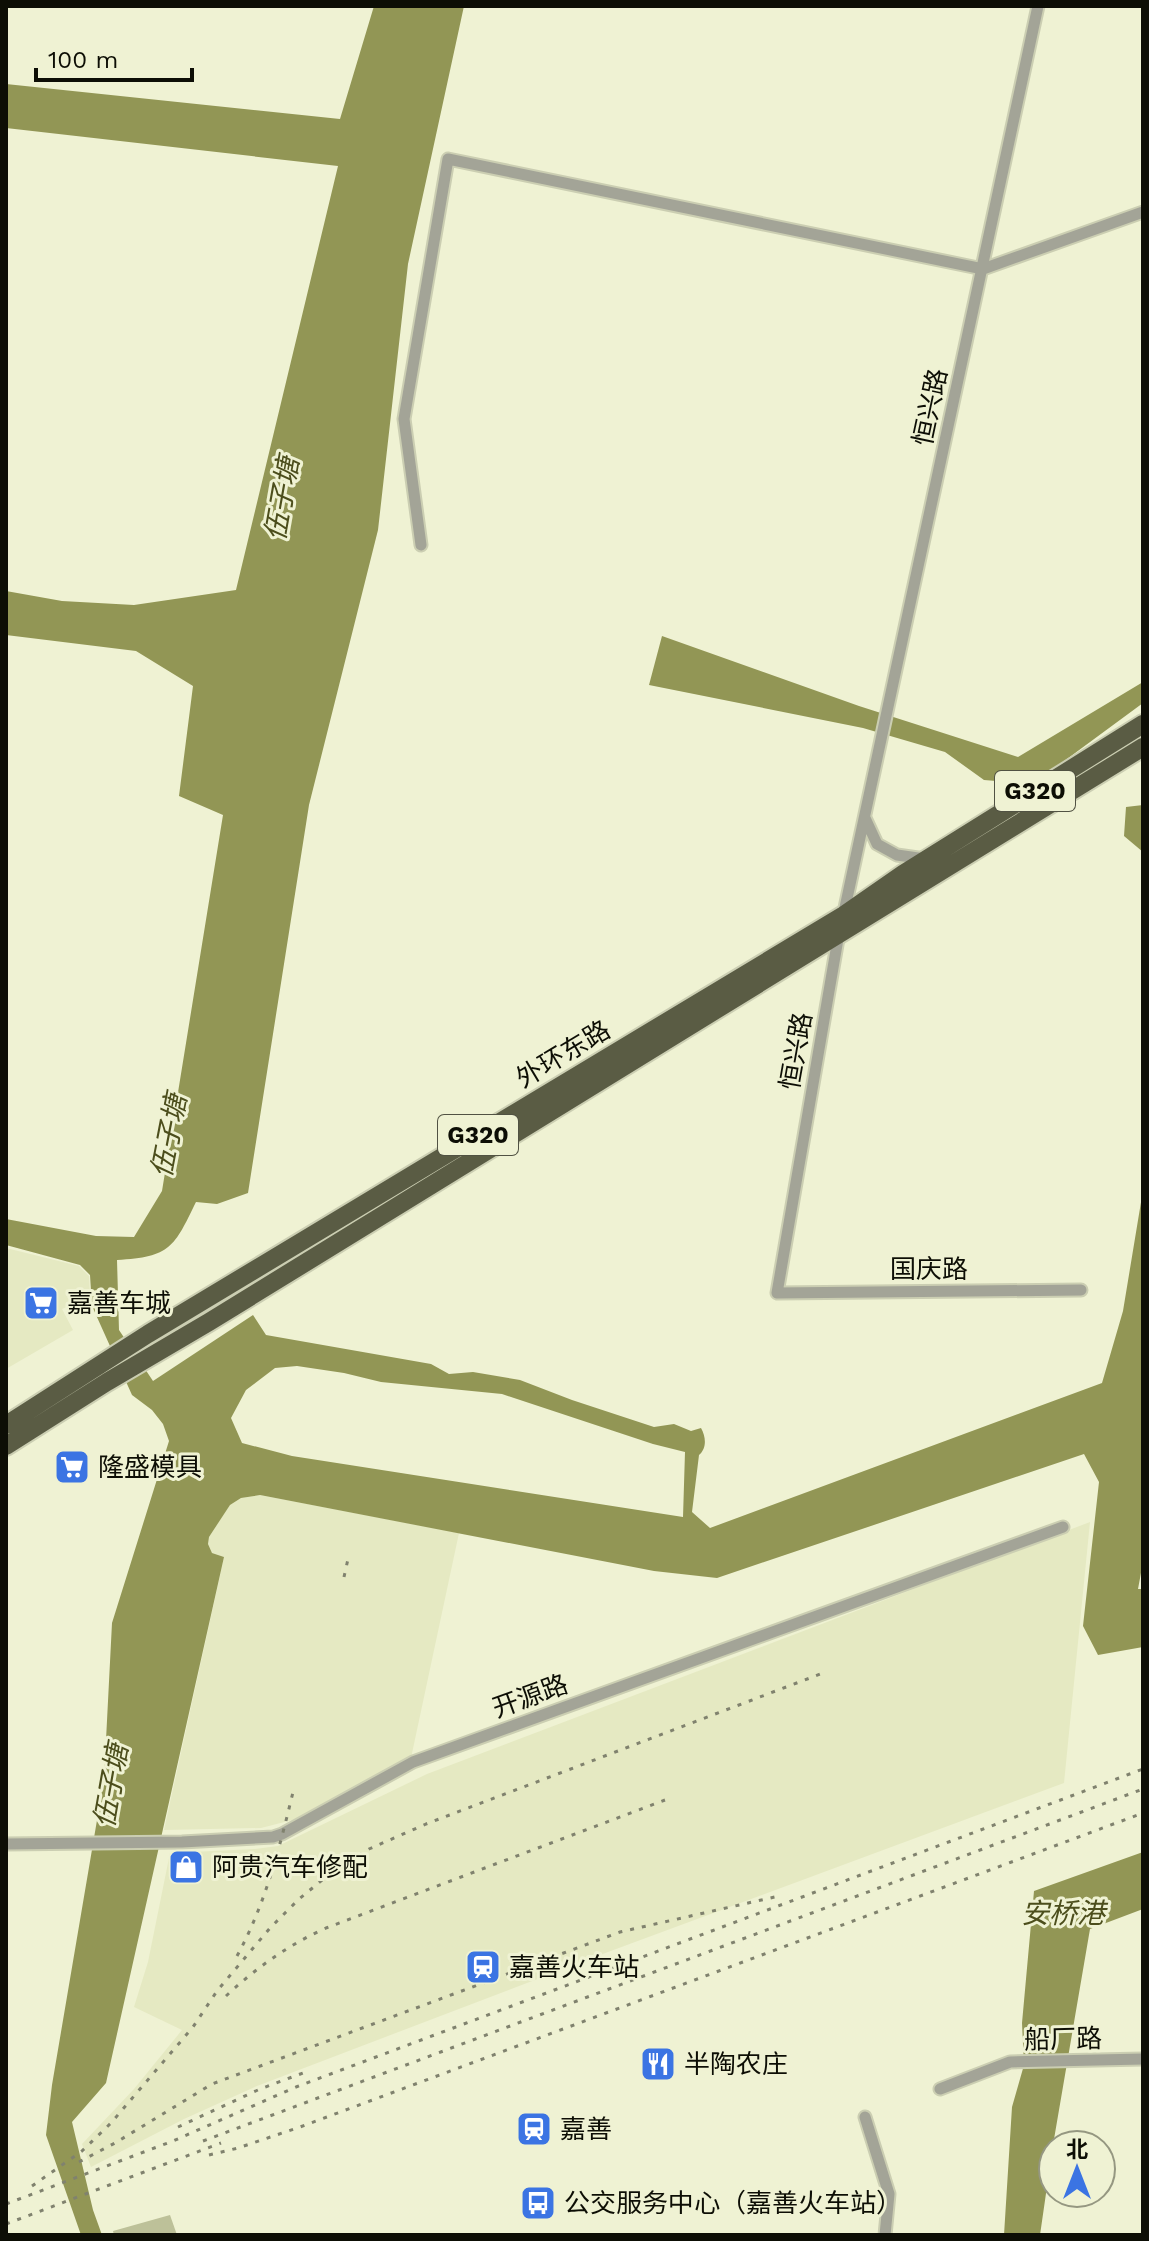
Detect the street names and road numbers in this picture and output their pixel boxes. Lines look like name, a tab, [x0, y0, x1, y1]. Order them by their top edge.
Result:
street label: 恒兴路	[907, 366, 953, 448]
road number: G320	[995, 771, 1075, 811]
street label: 恒兴路	[774, 1010, 818, 1092]
street label: 外环东路	[511, 1014, 615, 1094]
road number: G320	[438, 1115, 518, 1155]
street label: 国庆路	[890, 1254, 968, 1284]
street label: 开源路	[488, 1669, 572, 1723]
street label: 船厂路	[1024, 2023, 1102, 2055]

